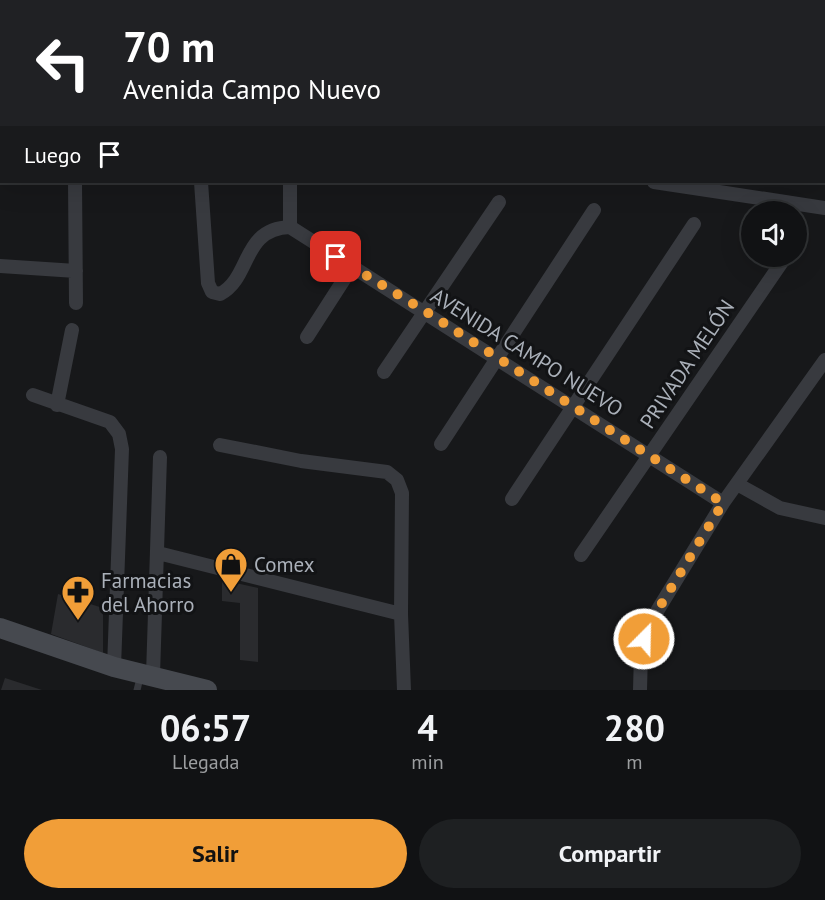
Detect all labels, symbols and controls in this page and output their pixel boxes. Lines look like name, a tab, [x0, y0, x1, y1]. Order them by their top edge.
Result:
text: 70 m	[123, 19, 215, 74]
icon: left	[24, 24, 102, 102]
text: Avenida Campo Nuevo	[123, 72, 381, 106]
icon: arrive	[93, 138, 126, 171]
text: Luego	[24, 141, 81, 169]
map controls	[741, 201, 807, 267]
button: sound	[741, 201, 807, 267]
pin	[310, 231, 361, 282]
icon: arrive	[319, 240, 352, 273]
street label: AVENIDA CAMPO NUEVO	[426, 282, 628, 422]
street label: PRIVADA MELÓN	[634, 294, 740, 434]
shop icon: Comex	[213, 546, 249, 593]
place label: Comex	[254, 551, 315, 578]
place label: Farmacias del Ahorro	[101, 567, 195, 618]
pharmacy icon: Farmacias del Ahorro	[60, 574, 96, 621]
position arrow	[612, 607, 676, 671]
text: 06:57	[160, 704, 251, 751]
text: 4	[417, 704, 438, 751]
text: 280	[604, 704, 665, 751]
text: Llegada	[172, 749, 239, 775]
text: min	[411, 749, 444, 775]
text: m	[626, 749, 643, 775]
button: Salir	[24, 819, 407, 888]
button: Compartir	[419, 819, 801, 888]

